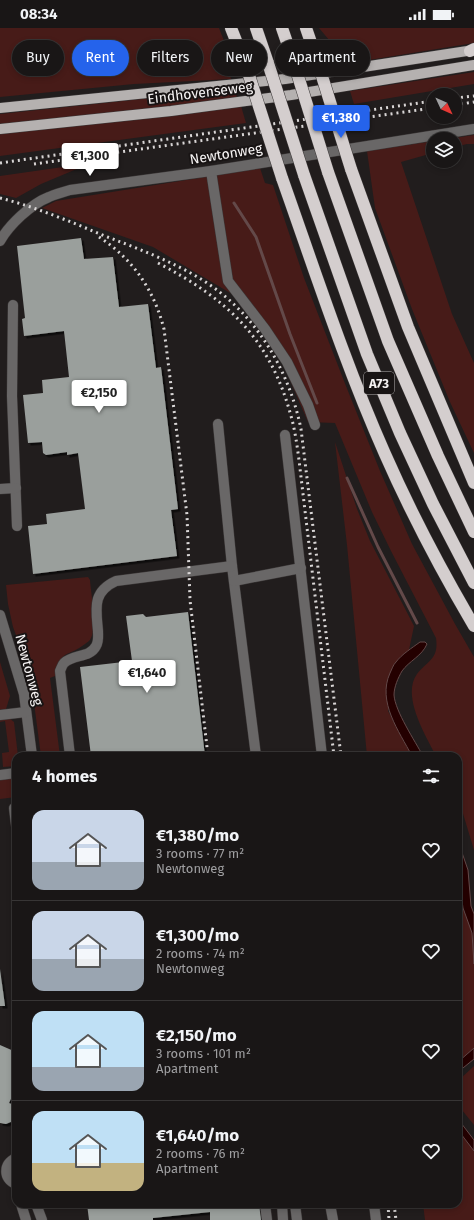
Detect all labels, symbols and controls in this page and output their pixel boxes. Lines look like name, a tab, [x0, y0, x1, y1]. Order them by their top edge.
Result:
text: 08:34	[20, 5, 58, 23]
chip: Buy	[12, 40, 64, 76]
chip: Rent	[72, 40, 129, 76]
chip: Filters	[137, 40, 203, 76]
chip: New	[211, 40, 267, 76]
chip: Apartment	[275, 40, 370, 76]
street label: Eindhovenseweg	[146, 78, 254, 108]
north arrow	[426, 88, 462, 124]
map controls	[426, 88, 462, 168]
pin: €1,380	[308, 105, 374, 139]
text: €1,380	[322, 110, 360, 125]
button: layers	[426, 132, 462, 168]
street label: Newtonweg	[188, 140, 264, 168]
pin: €1,300	[57, 143, 123, 177]
text: €1,300	[71, 148, 109, 163]
road number: A73	[364, 372, 394, 394]
pin: €2,150	[66, 380, 132, 414]
text: €2,150	[81, 385, 117, 400]
street label: Newtonweg	[11, 632, 47, 708]
pin: €1,640	[114, 660, 180, 694]
text: €1,640	[128, 665, 166, 680]
icon: filters	[420, 765, 442, 787]
text: 4 homes	[32, 766, 97, 787]
text: €1,380/mo	[156, 825, 239, 846]
icon: home	[64, 826, 112, 874]
icon: heart	[420, 839, 442, 861]
text: 3 rooms · 77 m²	[156, 846, 244, 861]
text: Newtonweg	[156, 861, 224, 876]
text: €1,300/mo	[156, 925, 239, 946]
icon: home	[64, 927, 112, 975]
icon: heart	[420, 940, 442, 962]
text: 2 rooms · 74 m²	[156, 946, 245, 961]
text: Newtonweg	[156, 961, 224, 976]
text: €2,150/mo	[156, 1025, 237, 1046]
icon: home	[64, 1027, 112, 1075]
icon: heart	[420, 1040, 442, 1062]
text: 3 rooms · 101 m²	[156, 1046, 251, 1061]
text: Apartment	[156, 1061, 218, 1076]
text: €1,640/mo	[156, 1125, 239, 1146]
icon: home	[64, 1127, 112, 1175]
icon: heart	[420, 1140, 442, 1162]
text: 2 rooms · 76 m²	[156, 1146, 245, 1161]
text: Apartment	[156, 1161, 218, 1176]

